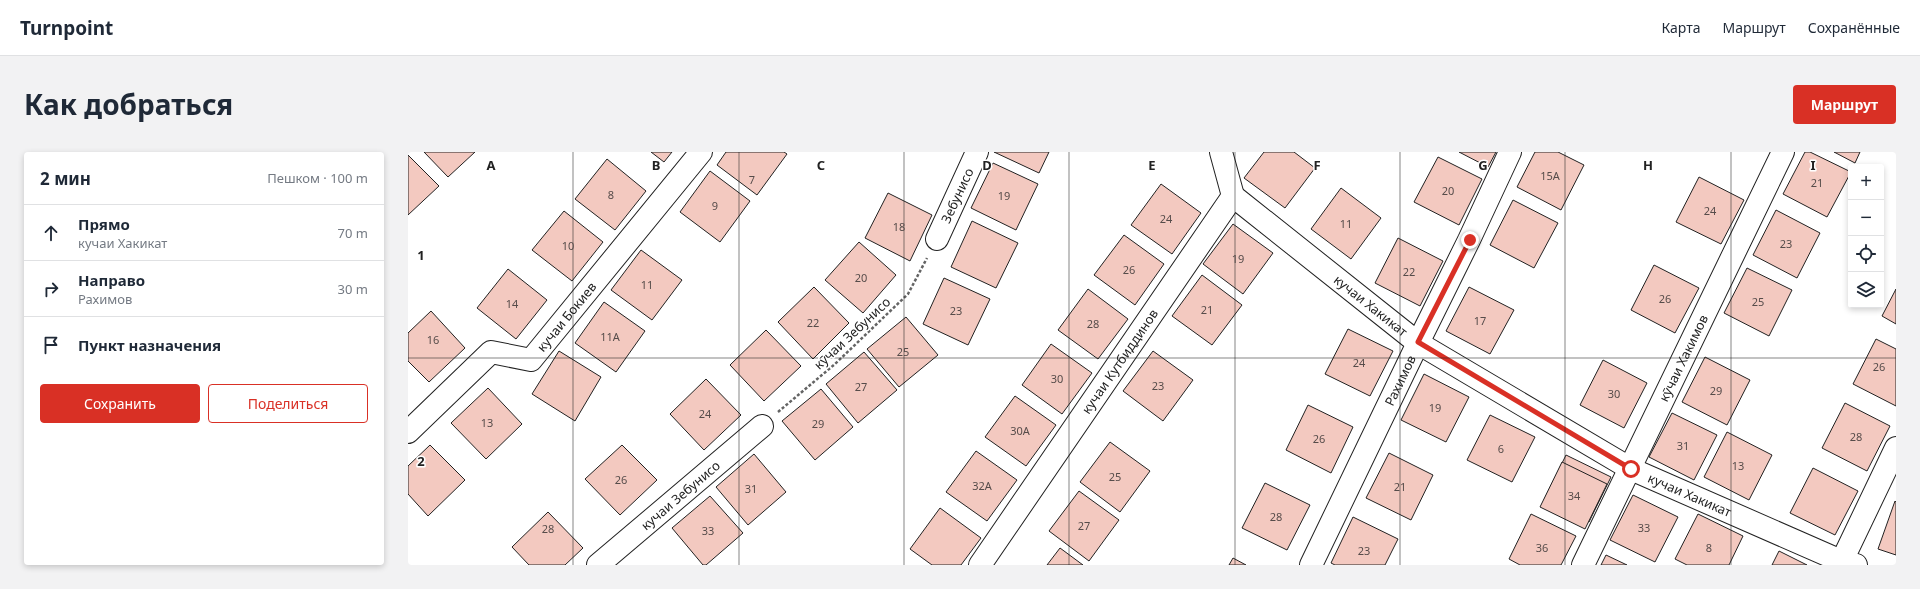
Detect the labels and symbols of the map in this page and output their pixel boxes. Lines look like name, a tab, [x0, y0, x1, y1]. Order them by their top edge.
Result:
text: A	[487, 156, 496, 174]
text: B	[652, 156, 660, 174]
text: C	[817, 156, 825, 174]
text: D	[982, 156, 992, 174]
text: E	[1148, 156, 1156, 174]
text: F	[1313, 156, 1321, 174]
text: G	[1478, 156, 1488, 174]
text: H	[1643, 156, 1653, 174]
text: I	[1810, 156, 1816, 174]
street label: Зебунисо	[937, 165, 978, 226]
house number: 15А	[1540, 168, 1561, 183]
house number: 7	[749, 172, 755, 187]
house number: 21	[1811, 175, 1823, 190]
house number: 20	[1442, 183, 1454, 198]
house number: 8	[608, 187, 614, 202]
house number: 19	[998, 188, 1010, 203]
house number: 9	[712, 198, 718, 213]
house number: 24	[1704, 203, 1717, 218]
house number: 24	[1160, 211, 1173, 226]
house number: 11	[1340, 216, 1352, 231]
house number: 18	[893, 219, 905, 234]
route end	[1461, 231, 1479, 249]
house number: 23	[1780, 236, 1792, 251]
house number: 10	[562, 238, 574, 253]
text: 1	[417, 246, 425, 264]
house number: 19	[1232, 251, 1244, 266]
house number: 26	[1123, 262, 1135, 277]
house number: 22	[1403, 264, 1415, 279]
house number: 20	[855, 270, 867, 285]
street label: кучаи Хакикат	[1330, 271, 1411, 340]
house number: 11	[641, 277, 653, 292]
street label: кучаи Бокиев	[532, 278, 600, 355]
house number: 26	[1659, 291, 1671, 306]
street label: кӯчаи Зебунисо	[810, 293, 894, 373]
house number: 25	[1752, 294, 1764, 309]
house number: 14	[506, 296, 519, 311]
house number: 21	[1201, 302, 1213, 317]
house number: 23	[950, 303, 962, 318]
street label: кучаи Кутбиддинов	[1077, 305, 1162, 417]
street label: кӯчаи Хакимов	[1655, 311, 1712, 405]
house number: 17	[1474, 313, 1486, 328]
house number: 22	[807, 315, 819, 330]
house number: 28	[1087, 316, 1099, 331]
house number: 11А	[600, 329, 621, 344]
house number: 16	[427, 332, 439, 347]
house number: 25	[897, 344, 909, 359]
street label: Рахимов	[1380, 352, 1420, 409]
house number: 24	[1353, 355, 1366, 370]
house number: 26	[1873, 359, 1885, 374]
house number: 30	[1051, 371, 1063, 386]
house number: 23	[1152, 378, 1164, 393]
house number: 27	[855, 379, 867, 394]
house number: 29	[1710, 383, 1722, 398]
house number: 30	[1608, 386, 1620, 401]
house number: 19	[1429, 400, 1441, 415]
house number: 24	[699, 406, 712, 421]
house number: 13	[481, 415, 493, 430]
house number: 29	[812, 416, 824, 431]
house number: 30А	[1010, 423, 1031, 438]
house number: 28	[1850, 429, 1862, 444]
house number: 26	[1313, 431, 1325, 446]
house number: 31	[1677, 438, 1689, 453]
house number: 6	[1498, 441, 1504, 456]
text: 2	[417, 452, 425, 470]
street label: кучаи Зебунисо	[637, 456, 724, 534]
house number: 13	[1732, 458, 1744, 473]
route start	[1622, 460, 1640, 478]
house number: 25	[1109, 469, 1121, 484]
street label: кучаи Хакикат	[1645, 469, 1734, 521]
house number: 26	[615, 472, 627, 487]
house number: 32А	[972, 478, 993, 493]
house number: 21	[1394, 479, 1406, 494]
house number: 31	[745, 481, 757, 496]
house number: 34	[1568, 488, 1581, 503]
house number: 28	[1270, 509, 1282, 524]
house number: 27	[1078, 518, 1090, 533]
house number: 33	[1638, 520, 1650, 535]
house number: 28	[542, 521, 554, 536]
house number: 33	[702, 523, 714, 538]
house number: 36	[1536, 540, 1548, 555]
house number: 8	[1706, 540, 1712, 555]
house number: 23	[1358, 543, 1370, 558]

